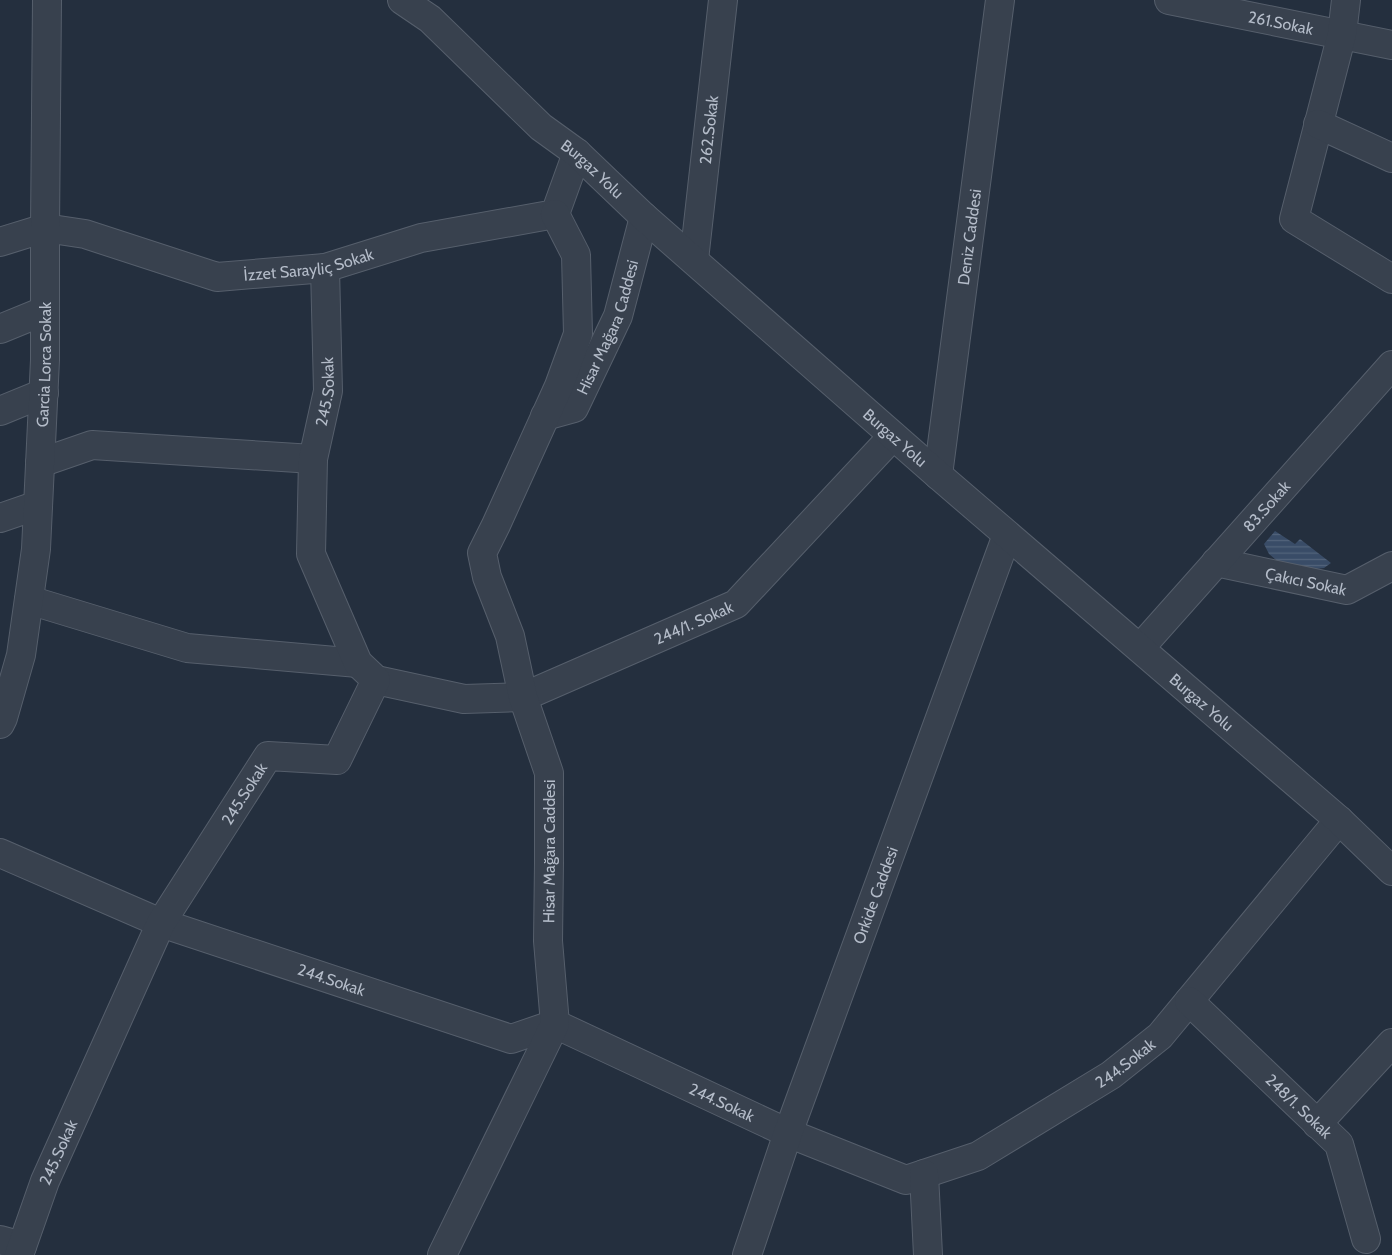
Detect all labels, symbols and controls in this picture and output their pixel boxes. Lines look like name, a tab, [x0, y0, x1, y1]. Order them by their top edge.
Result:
street label: 261.Sokak	[1247, 7, 1316, 39]
street label: 262.Sokak	[695, 93, 722, 165]
street label: Burgaz Yolu	[557, 135, 628, 202]
street label: Deniz Caddesi	[953, 188, 985, 286]
street label: İzzet Sarayliç Sokak	[243, 244, 377, 284]
street label: Hisar Mağara Caddesi	[572, 258, 642, 398]
street label: Garcia Lorca Sokak	[32, 301, 55, 428]
street label: 245.Sokak	[311, 356, 338, 428]
street label: Burgaz Yolu	[860, 404, 931, 470]
street label: 83.Sokak	[1239, 476, 1295, 536]
street label: Çakıcı Sokak	[1264, 563, 1349, 599]
street label: 244/1. Sokak	[651, 597, 737, 648]
street label: Burgaz Yolu	[1166, 669, 1238, 735]
street label: 245.Sokak	[217, 758, 271, 828]
street label: Hisar Mağara Caddesi	[539, 780, 559, 923]
street label: Orkide Caddesi	[849, 844, 902, 946]
street label: 244.Sokak	[295, 959, 368, 1000]
street label: 244.Sokak	[1092, 1034, 1159, 1092]
street label: 248/1. Sokak	[1262, 1070, 1337, 1143]
street label: 244.Sokak	[686, 1079, 758, 1126]
street label: 245.Sokak	[35, 1116, 81, 1188]

